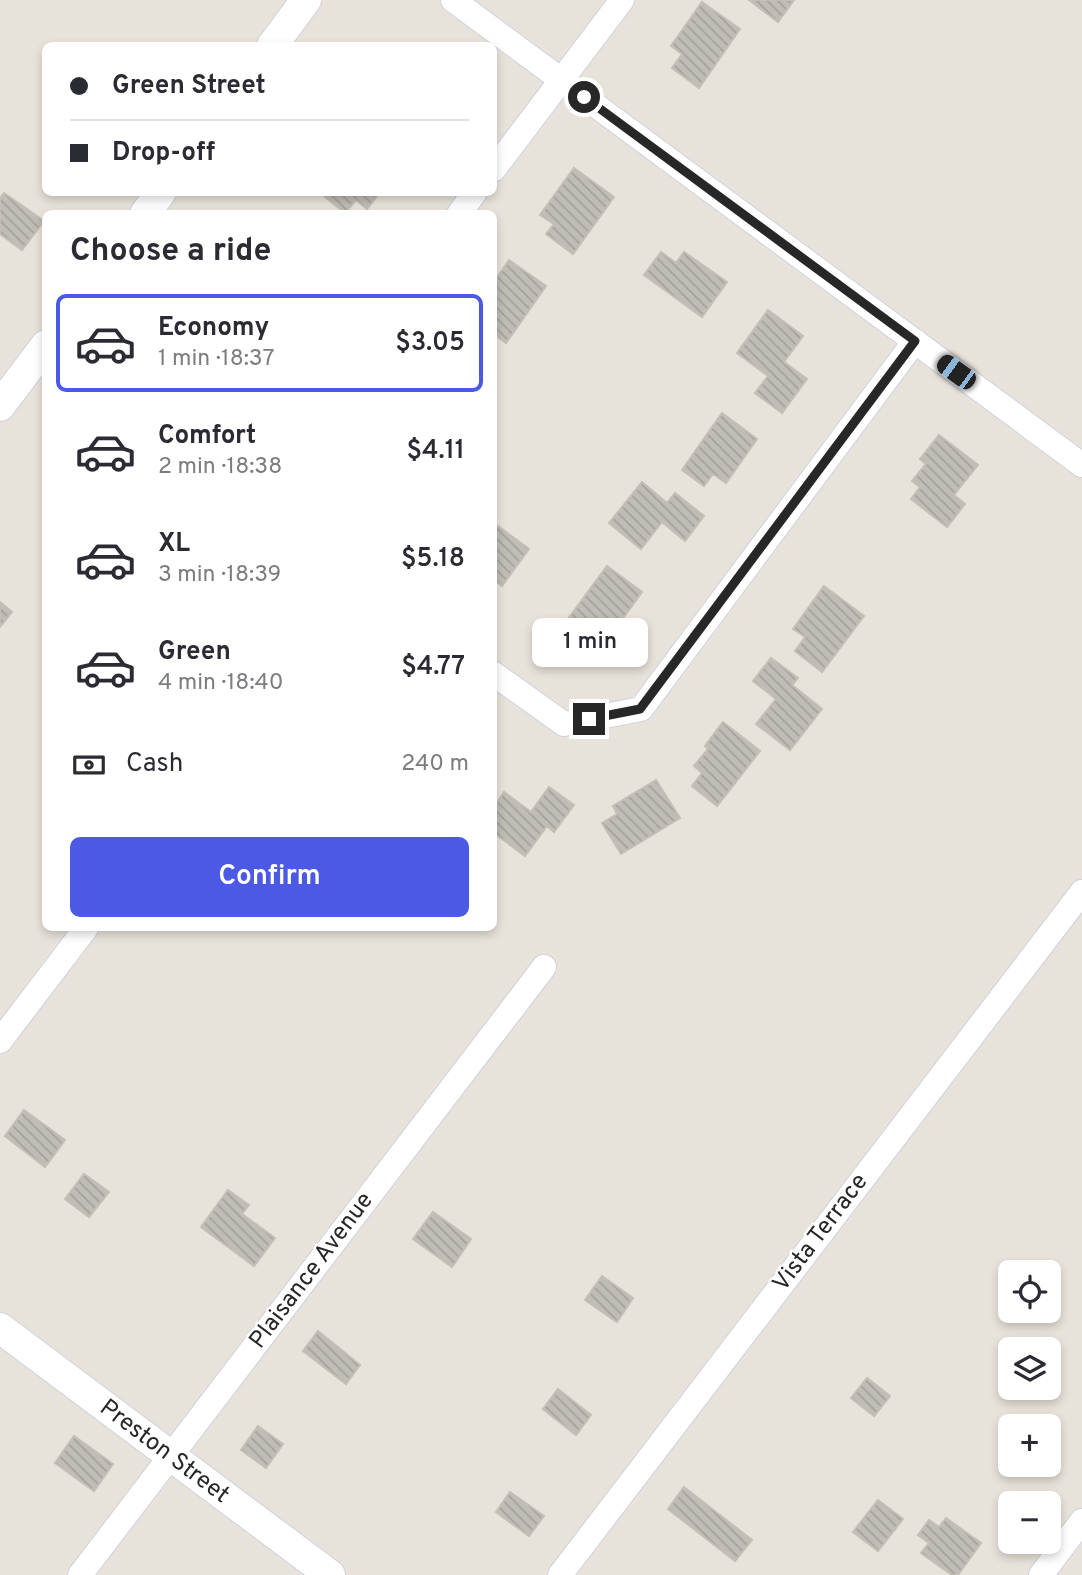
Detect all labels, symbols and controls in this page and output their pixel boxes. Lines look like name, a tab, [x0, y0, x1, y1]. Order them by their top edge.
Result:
text: Green Street	[112, 70, 266, 103]
route start	[568, 81, 600, 113]
text: Drop-off	[112, 137, 215, 170]
text: Choose a ride	[70, 232, 271, 272]
icon: car	[74, 312, 137, 375]
text: Economy	[158, 312, 269, 345]
text: $3.05	[395, 327, 465, 360]
text: 1 min · 18:37	[158, 345, 275, 374]
car	[933, 351, 980, 393]
icon: car	[74, 420, 137, 483]
text: Comfort	[158, 420, 256, 453]
text: $4.11	[406, 435, 465, 468]
text: 2 min · 18:38	[158, 453, 282, 482]
icon: car	[74, 528, 137, 591]
text: XL	[158, 528, 190, 561]
text: $5.18	[401, 543, 465, 576]
text: 3 min · 18:39	[158, 561, 281, 590]
callout: 1 min	[531, 618, 647, 666]
text: 1 min	[563, 628, 617, 657]
icon: car	[74, 636, 137, 699]
text: Green	[158, 636, 231, 669]
text: $4.77	[401, 651, 465, 684]
text: 4 min · 18:40	[158, 669, 284, 698]
route end	[573, 703, 605, 735]
icon: cash	[70, 746, 108, 784]
text: Cash	[126, 748, 183, 781]
text: 240 m	[401, 750, 469, 779]
button: Confirm	[70, 837, 469, 917]
street label: Vista Terrace	[767, 1168, 875, 1298]
street label: Plaisance Avenue	[243, 1187, 381, 1355]
map controls	[998, 1260, 1061, 1554]
button: locate	[998, 1260, 1061, 1323]
button: layers	[998, 1337, 1061, 1400]
street label: Preston Street	[93, 1393, 235, 1511]
button: +	[998, 1414, 1061, 1477]
button: −	[998, 1491, 1061, 1554]

